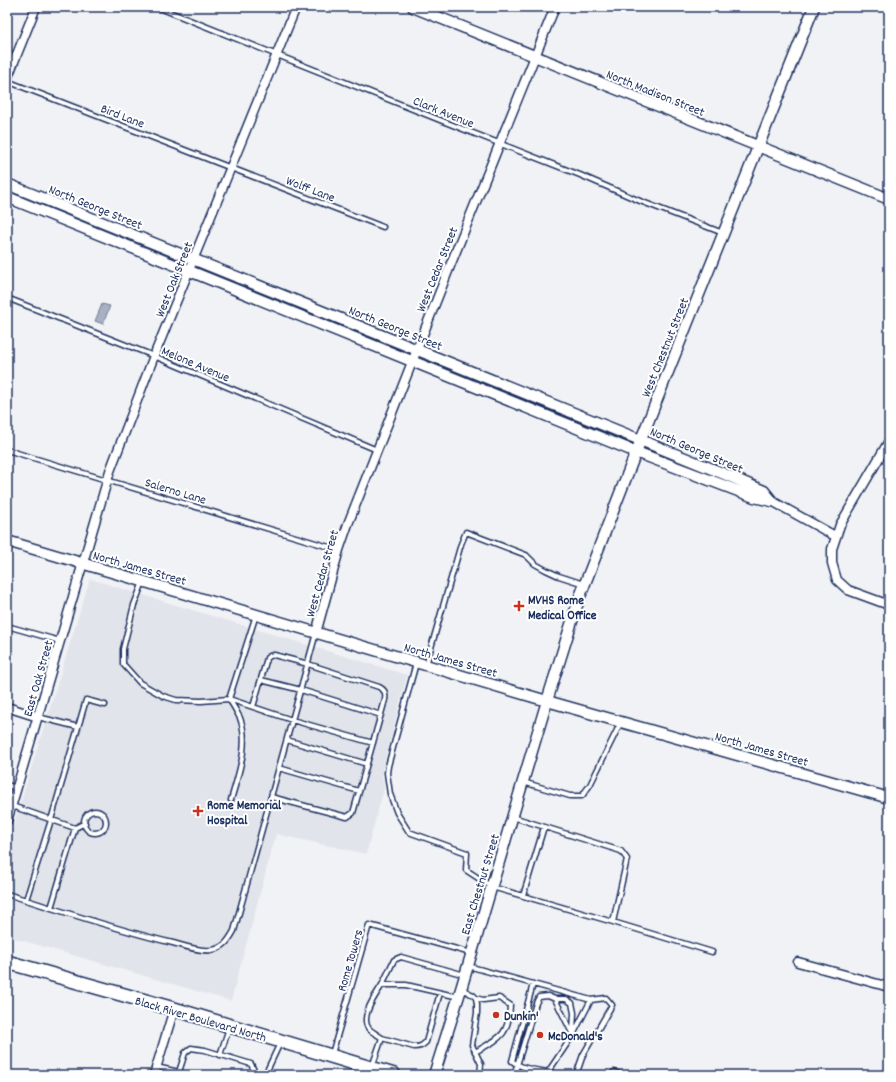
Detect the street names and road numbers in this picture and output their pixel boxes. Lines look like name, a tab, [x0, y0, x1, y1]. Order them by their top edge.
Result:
street label: North Madison Street	[603, 66, 707, 123]
street label: Clark Avenue	[410, 92, 477, 134]
street label: Bird Lane	[97, 100, 147, 134]
street label: Wolff Lane	[283, 172, 338, 208]
street label: North George Street	[45, 181, 145, 236]
street label: West Cedar Street	[413, 224, 464, 315]
street label: West Oak Street	[152, 239, 199, 321]
street label: West Chestnut Street	[638, 295, 695, 401]
street label: North George Street	[345, 302, 445, 357]
street label: Melone Avenue	[158, 342, 232, 388]
street label: North George Street	[646, 423, 746, 480]
street label: Salerno Lane	[142, 474, 209, 511]
street label: West Cedar Street	[302, 528, 345, 620]
street label: North James Street	[90, 547, 188, 592]
street label: East Oak Street	[19, 638, 59, 719]
street label: North James Street	[401, 639, 499, 684]
street label: North James Street	[712, 728, 810, 773]
street label: East Chestnut Street	[457, 832, 506, 938]
street label: Rome Towers	[333, 927, 369, 994]
street label: Black River Boulevard North	[132, 993, 268, 1048]

